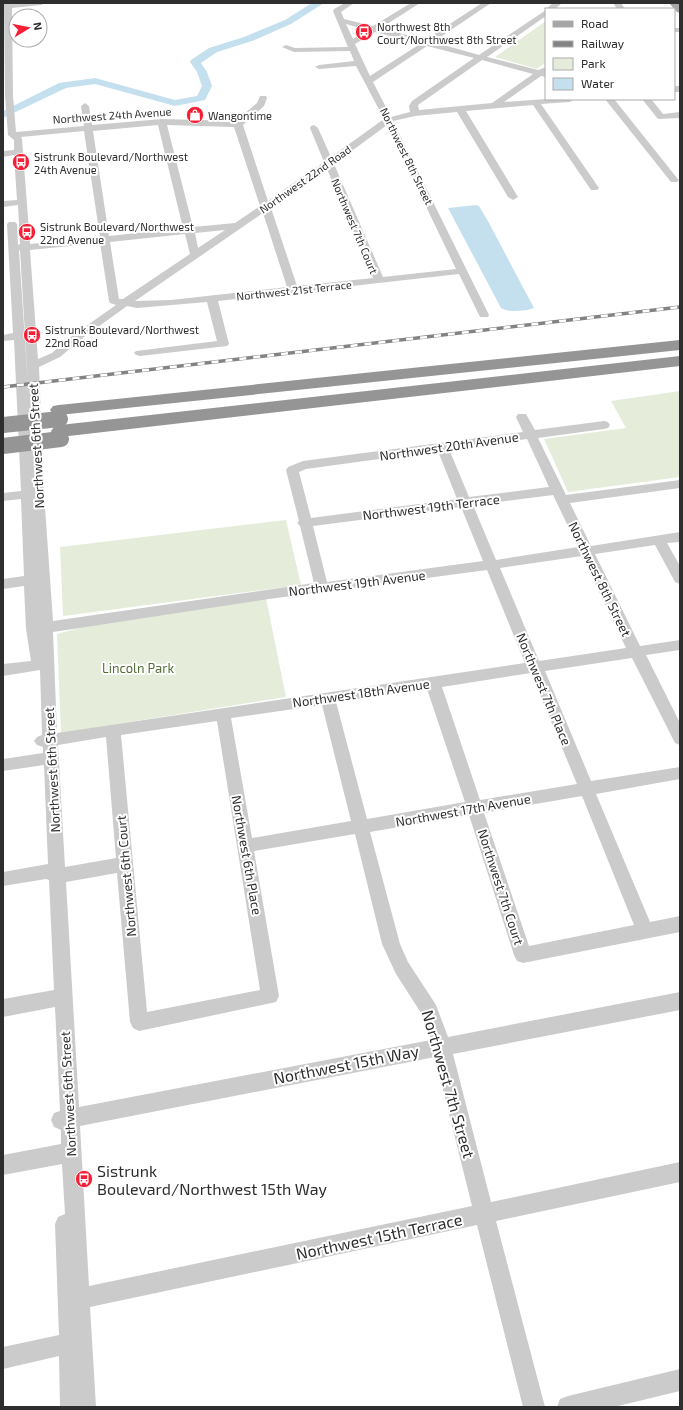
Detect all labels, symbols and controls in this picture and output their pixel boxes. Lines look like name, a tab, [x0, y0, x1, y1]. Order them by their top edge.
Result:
north arrow	[8, 8, 48, 48]
legend	[545, 8, 675, 100]
text: Road	[581, 16, 609, 30]
place label: Northwest 8th Court/Northwest 8th Street	[377, 20, 517, 46]
text: N	[31, 21, 45, 31]
bus stop icon: Northwest 8th Court/Northwest 8th Street	[354, 22, 374, 42]
text: Railway	[581, 36, 625, 50]
text: Park	[581, 56, 606, 70]
text: Water	[581, 76, 615, 90]
street label: Northwest 24th Avenue	[52, 104, 172, 126]
shop icon: Wangontime	[185, 105, 205, 125]
street label: Northwest 8th Street	[378, 105, 436, 207]
place label: Wangontime	[208, 109, 272, 122]
street label: Northwest 22nd Road	[257, 142, 353, 216]
place label: Sistrunk Boulevard/Northwest 24th Avenue	[34, 150, 188, 176]
bus stop icon: Sistrunk Boulevard/Northwest 24th Avenue	[11, 152, 31, 172]
street label: Northwest 7th Court	[329, 176, 381, 276]
place label: Sistrunk Boulevard/Northwest 22nd Avenue	[40, 220, 194, 246]
bus stop icon: Sistrunk Boulevard/Northwest 22nd Avenue	[17, 222, 37, 242]
street label: Northwest 21st Terrace	[236, 277, 352, 303]
place label: Sistrunk Boulevard/Northwest 22nd Road	[45, 323, 199, 349]
bus stop icon: Sistrunk Boulevard/Northwest 22nd Road	[22, 325, 42, 345]
street label: Northwest 6th Street	[25, 383, 47, 509]
street label: Northwest 20th Avenue	[378, 428, 520, 464]
street label: Northwest 19th Terrace	[362, 491, 500, 523]
street label: Northwest 8th Street	[565, 519, 635, 639]
street label: Northwest 19th Avenue	[288, 567, 426, 599]
street label: Northwest 7th Place	[513, 630, 575, 748]
park label: Lincoln Park	[102, 660, 174, 676]
street label: Northwest 18th Avenue	[292, 675, 431, 711]
street label: Northwest 6th Street	[41, 707, 63, 833]
street label: Northwest 17th Avenue	[394, 790, 532, 830]
street label: Northwest 6th Place	[229, 794, 265, 916]
street label: Northwest 6th Court	[113, 815, 139, 937]
street label: Northwest 7th Court	[475, 827, 527, 947]
street label: Northwest 7th Street	[419, 1008, 479, 1160]
street label: Northwest 6th Street	[57, 1031, 79, 1157]
street label: Northwest 15th Way	[272, 1040, 421, 1087]
place label: Sistrunk Boulevard/Northwest 15th Way	[97, 1161, 327, 1198]
bus stop icon: Sistrunk Boulevard/Northwest 15th Way	[74, 1169, 94, 1189]
street label: Northwest 15th Terrace	[294, 1209, 464, 1263]

